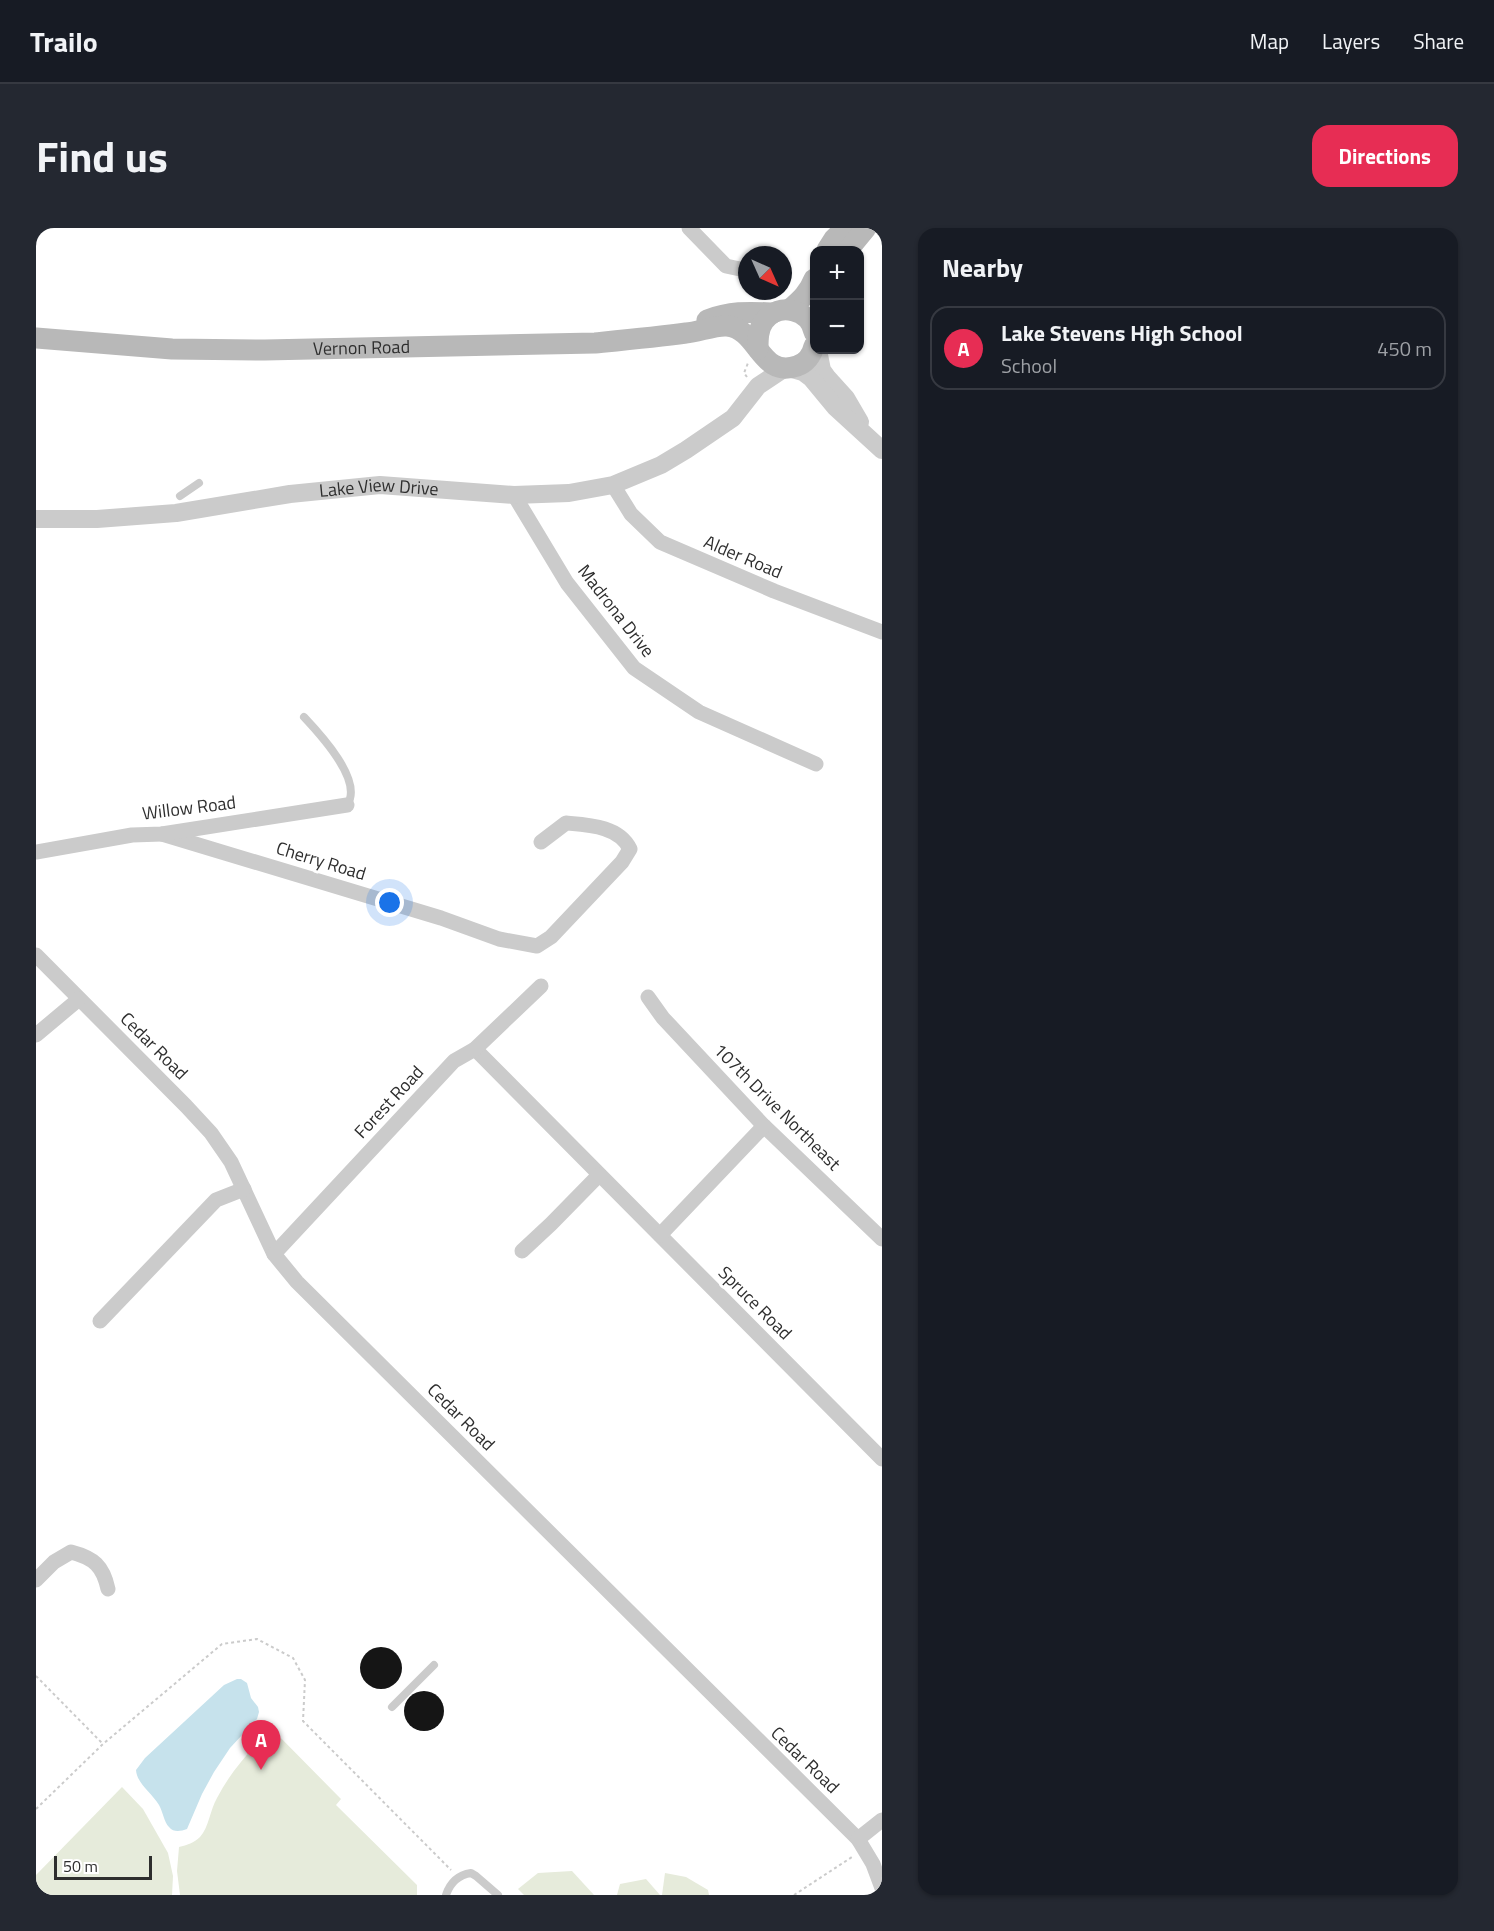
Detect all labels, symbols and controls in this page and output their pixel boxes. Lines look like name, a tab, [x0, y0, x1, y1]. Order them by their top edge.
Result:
text: Trailo	[30, 20, 98, 63]
text: Map	[1250, 25, 1289, 57]
text: Layers	[1322, 25, 1380, 57]
text: Share	[1413, 25, 1464, 57]
text: Find us	[36, 124, 168, 188]
button: Directions	[1312, 125, 1458, 187]
north arrow	[738, 246, 792, 300]
map controls	[810, 246, 864, 354]
button: +	[810, 246, 864, 300]
text: Nearby	[942, 248, 1023, 287]
button: −	[810, 300, 864, 354]
text: Lake Stevens High School	[1001, 316, 1243, 350]
street label: Vernon Road	[313, 333, 410, 362]
text: A	[957, 333, 970, 364]
text: 450 m	[1377, 333, 1432, 364]
text: School	[1001, 350, 1057, 381]
street label: Lake View Drive	[318, 471, 439, 504]
street label: Alder Road	[700, 528, 787, 585]
street label: Madrona Drive	[572, 559, 661, 663]
street label: Willow Road	[141, 788, 237, 827]
street label: Cherry Road	[273, 834, 369, 887]
your location	[375, 888, 404, 917]
street label: Cedar Road	[114, 1006, 194, 1086]
street label: 107th Drive Northeast	[708, 1037, 848, 1177]
street label: Forest Road	[348, 1059, 430, 1144]
street label: Spruce Road	[712, 1260, 798, 1346]
street label: Cedar Road	[421, 1377, 501, 1457]
pin: A	[242, 1720, 280, 1770]
street label: Cedar Road	[765, 1720, 846, 1799]
scale bar	[54, 1853, 152, 1880]
text: 50 m	[63, 1854, 98, 1878]

